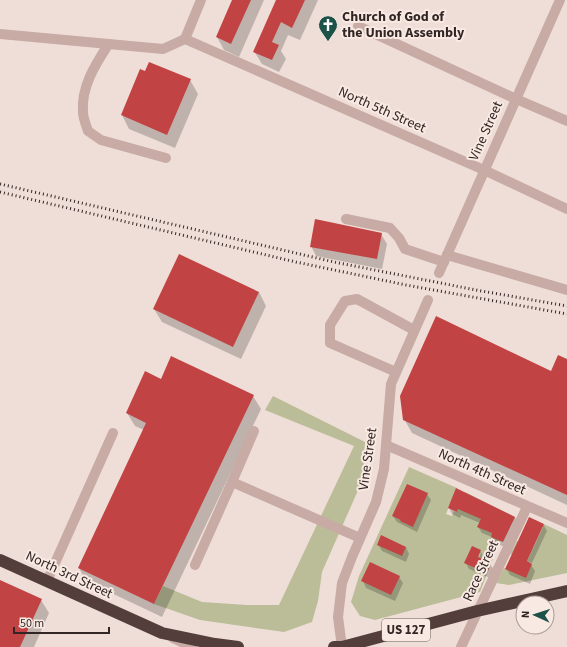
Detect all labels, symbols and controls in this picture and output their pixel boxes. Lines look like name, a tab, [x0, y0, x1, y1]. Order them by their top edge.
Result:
place label: Church of God of the Union Assembly	[342, 7, 465, 43]
church icon: Church of God of the Union Assembly	[317, 14, 339, 42]
street label: North 5th Street	[335, 82, 429, 138]
street label: Vine Street	[464, 98, 508, 164]
street label: Vine Street	[354, 426, 382, 492]
street label: North 4th Street	[435, 444, 529, 500]
street label: Race Street	[458, 537, 504, 605]
street label: North 3rd Street	[22, 546, 116, 604]
north arrow	[515, 595, 555, 635]
scale bar	[14, 609, 109, 635]
text: N	[518, 610, 533, 619]
text: 50 m	[20, 615, 44, 632]
road number: US 127	[382, 619, 430, 641]

